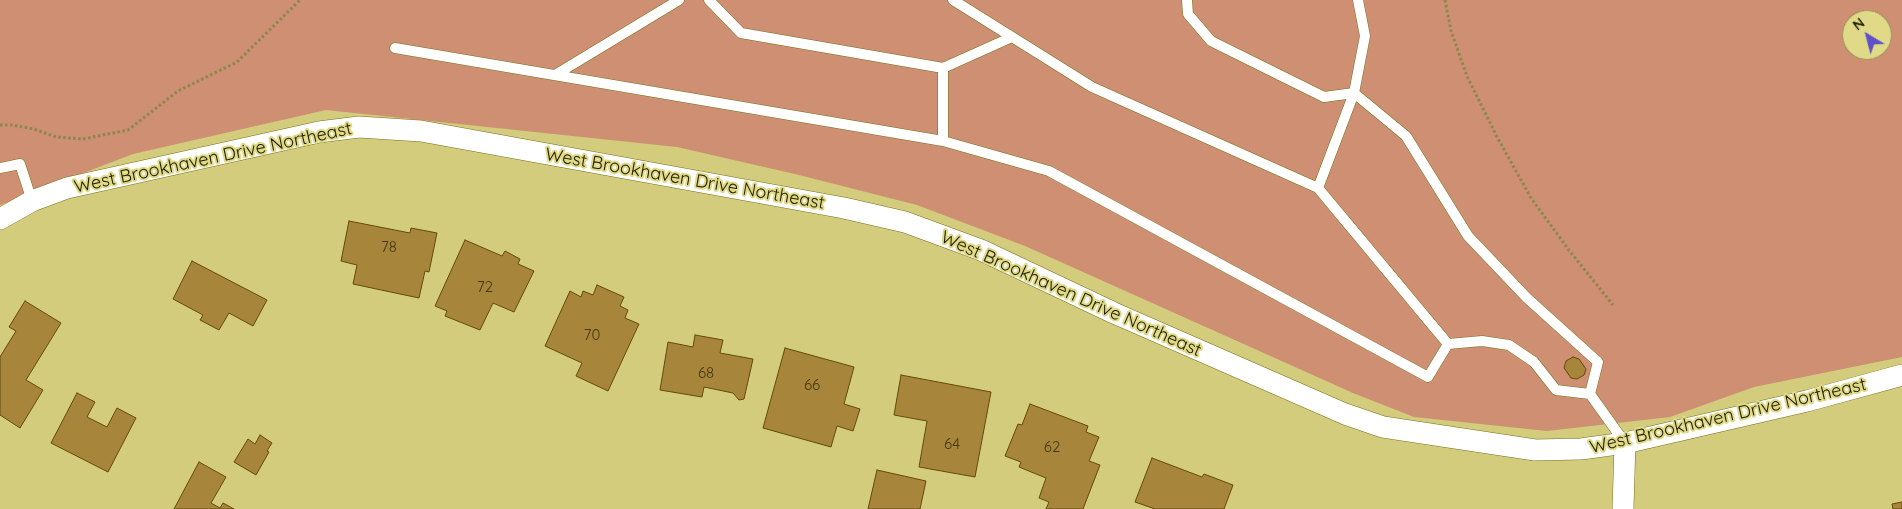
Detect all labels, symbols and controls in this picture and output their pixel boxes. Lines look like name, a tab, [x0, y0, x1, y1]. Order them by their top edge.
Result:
north arrow	[1842, 10, 1892, 60]
text: N	[1849, 14, 1868, 34]
street label: West Brookhaven Drive Northeast	[72, 118, 354, 198]
street label: West Brookhaven Drive Northeast	[544, 144, 826, 214]
street label: West Brookhaven Drive Northeast	[937, 227, 1205, 361]
house number: 78	[381, 238, 397, 256]
house number: 72	[477, 278, 493, 296]
house number: 70	[584, 326, 600, 344]
house number: 68	[698, 364, 714, 382]
street label: West Brookhaven Drive Northeast	[1588, 374, 1868, 458]
house number: 66	[804, 376, 820, 394]
house number: 64	[944, 435, 960, 453]
house number: 62	[1044, 438, 1060, 456]

